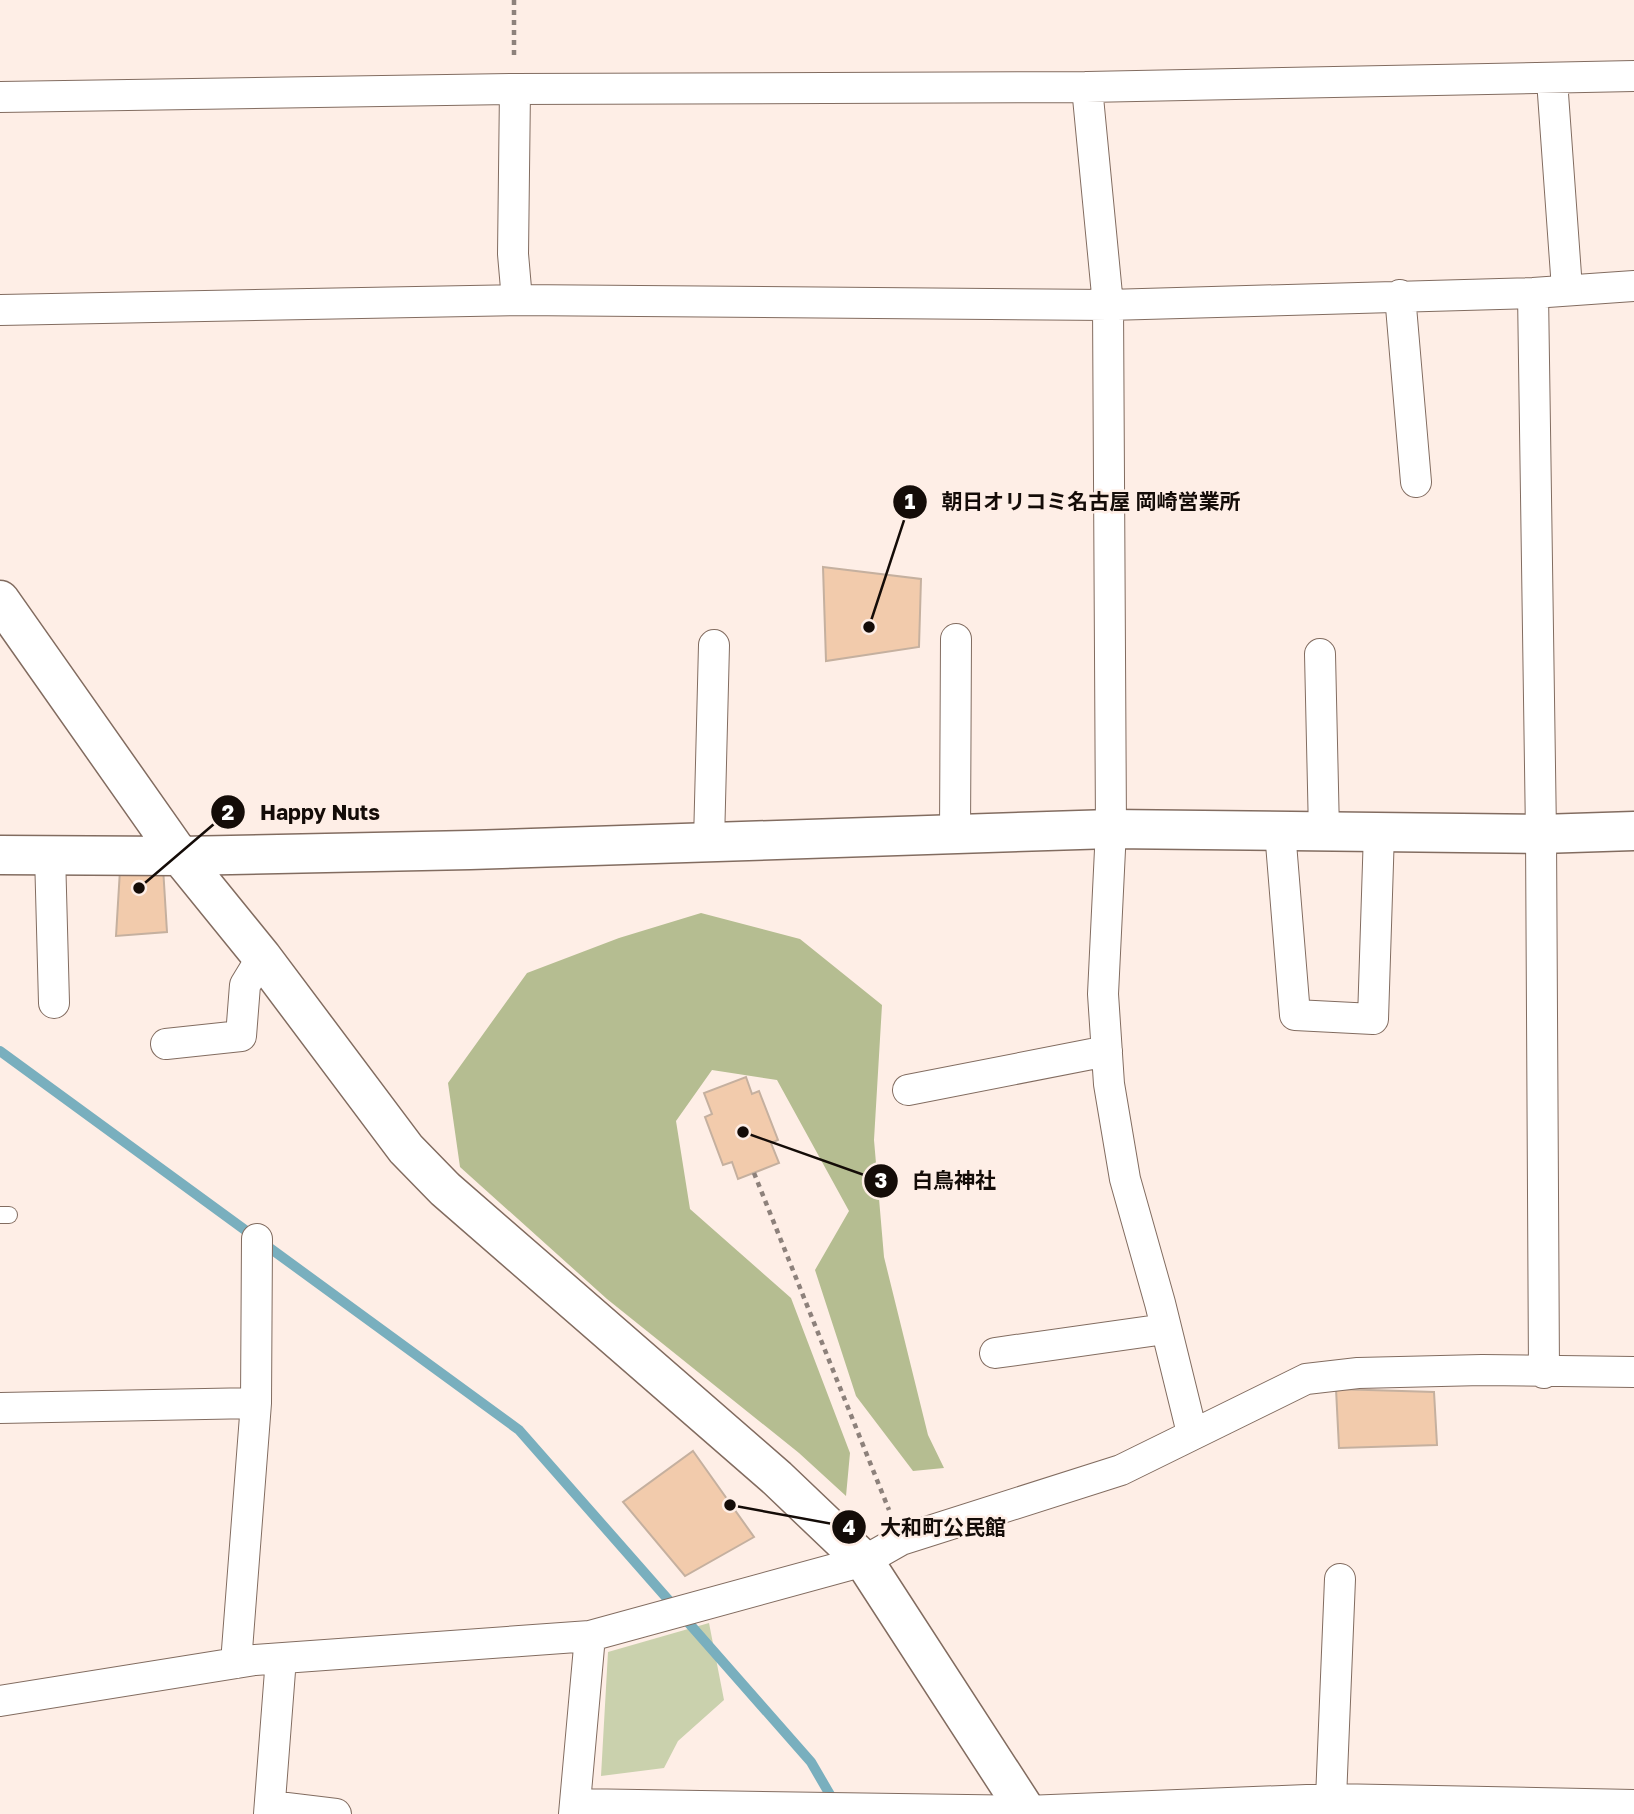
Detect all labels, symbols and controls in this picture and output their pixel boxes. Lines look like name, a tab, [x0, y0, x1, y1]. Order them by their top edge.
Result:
callout: 朝日オリコミ名古屋 岡崎営業所	[892, 481, 1255, 523]
text: 1	[905, 488, 916, 514]
text: 朝日オリコミ名古屋 岡崎営業所	[941, 488, 1241, 514]
callout: Happy Nuts	[211, 791, 394, 833]
text: 2	[222, 799, 235, 825]
text: Happy Nuts	[260, 799, 380, 825]
callout: 白鳥神社	[863, 1160, 1010, 1202]
text: 3	[875, 1167, 887, 1193]
text: 白鳥神社	[912, 1167, 996, 1193]
callout: 大和町公民館	[831, 1506, 1020, 1548]
text: 4	[842, 1514, 856, 1540]
text: 大和町公民館	[880, 1514, 1006, 1540]

